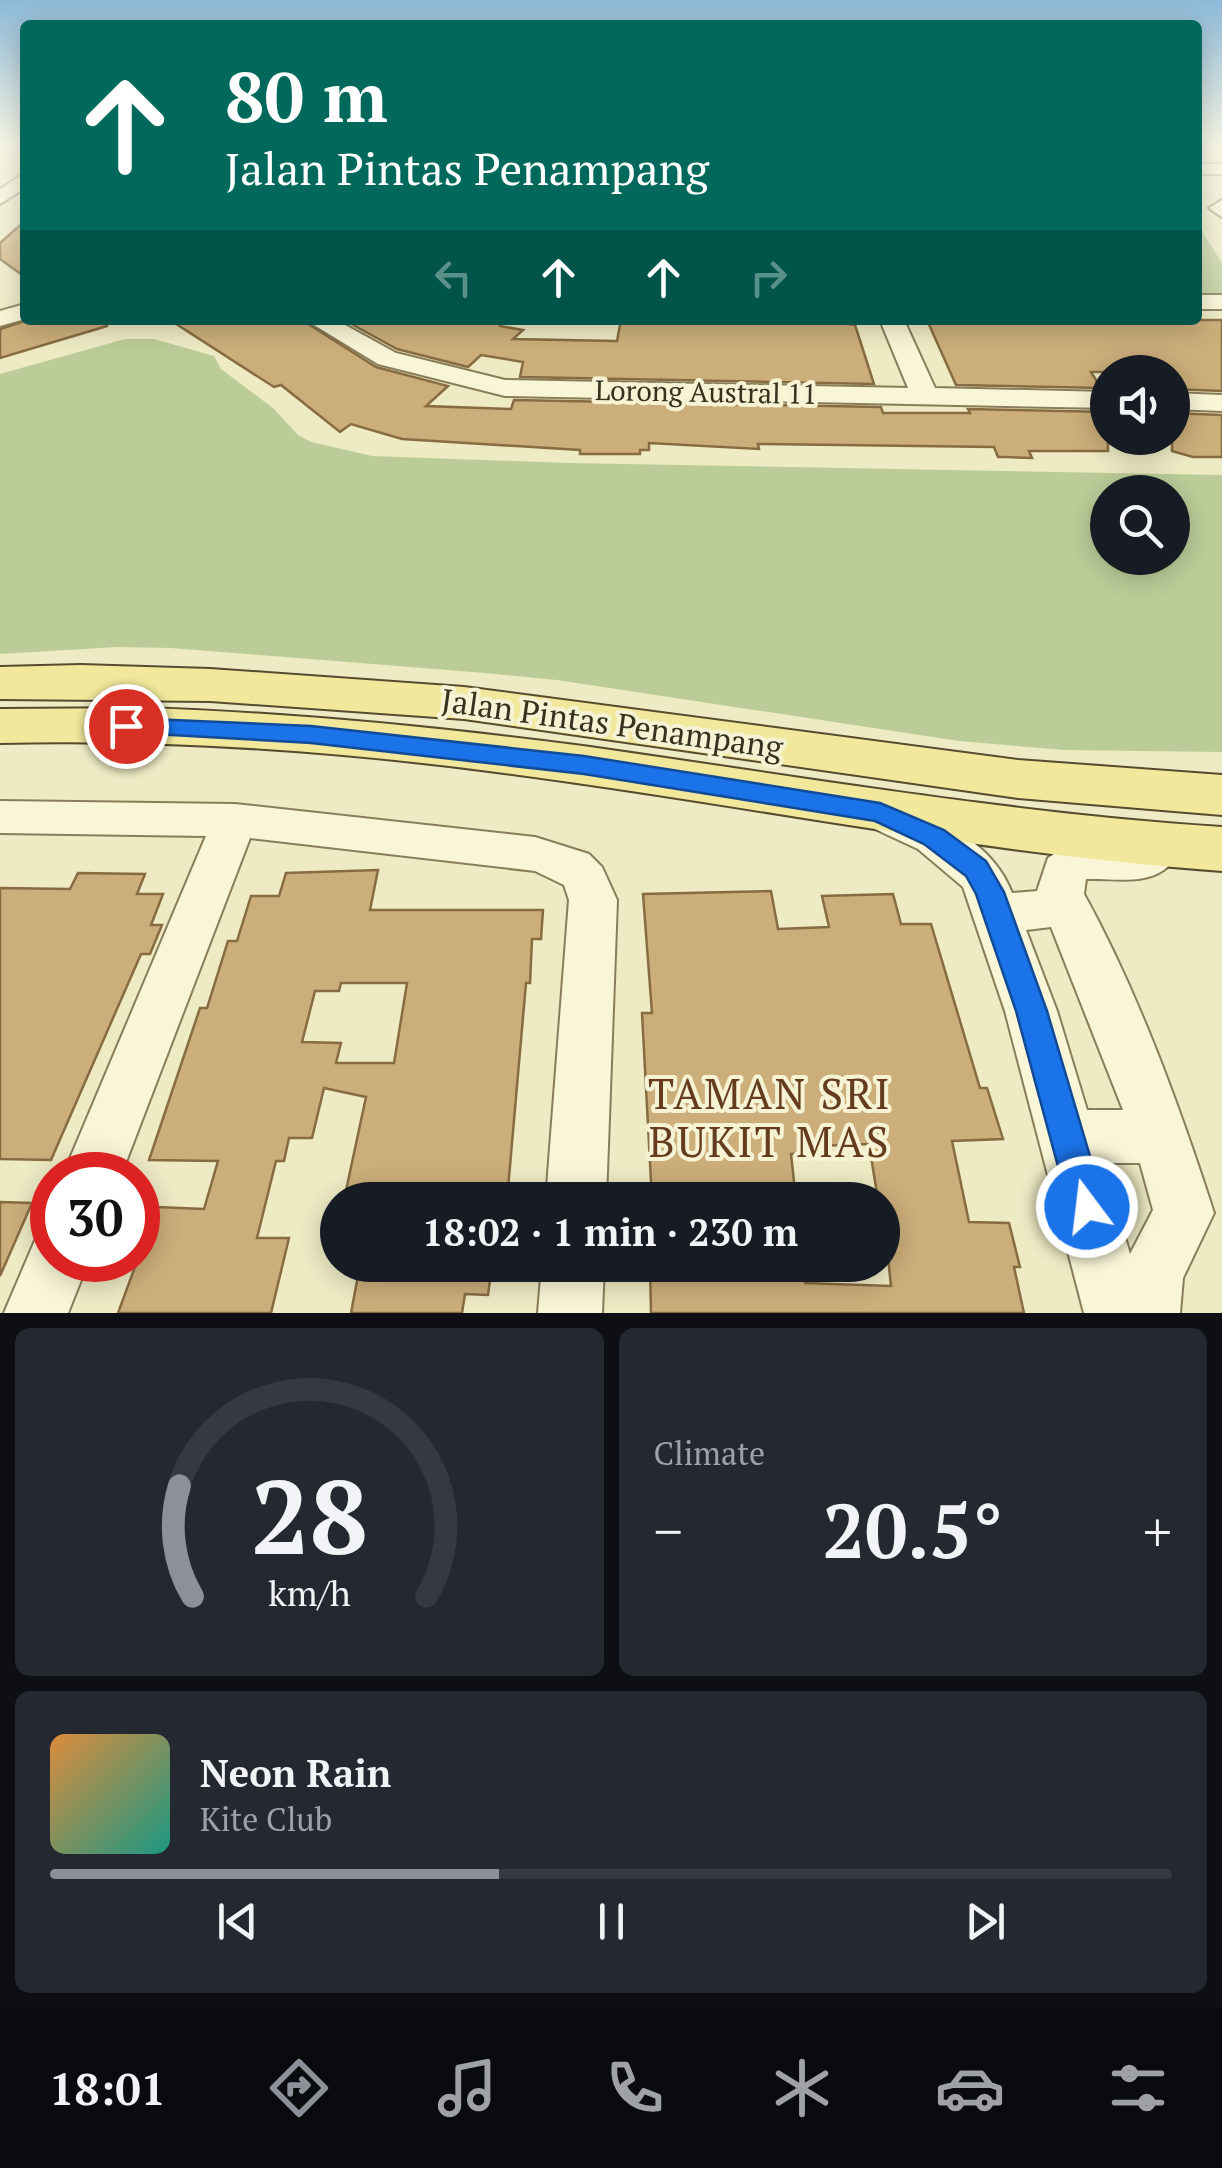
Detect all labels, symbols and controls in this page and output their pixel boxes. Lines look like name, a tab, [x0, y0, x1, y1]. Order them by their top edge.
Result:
text: 80 m	[225, 49, 388, 142]
icon: ahead	[60, 60, 190, 190]
text: Jalan Pintas Penampang	[225, 138, 709, 198]
icon: left	[426, 250, 481, 305]
icon: ahead	[531, 250, 586, 305]
icon: ahead	[636, 250, 691, 305]
icon: right	[741, 250, 796, 305]
map controls	[1090, 355, 1190, 575]
button: sound	[1090, 355, 1190, 455]
street label: Lorong Austral 11	[594, 371, 818, 412]
button: search	[1090, 475, 1190, 575]
street label: Jalan Pintas Penampang	[439, 678, 787, 768]
pin	[84, 684, 169, 769]
icon: arrive	[99, 699, 154, 754]
district label: TAMAN SRI BUKIT MAS	[648, 1065, 892, 1169]
speed limit sign: 30	[30, 1152, 160, 1282]
position arrow	[1035, 1155, 1139, 1259]
text: 18:02 · 1 min · 230 m	[422, 1207, 798, 1257]
text: Climate	[654, 1432, 765, 1474]
text: 28	[250, 1446, 368, 1584]
text: 20.5°	[823, 1480, 1003, 1579]
text: −	[654, 1494, 683, 1567]
text: +	[1143, 1494, 1172, 1567]
text: km/h	[268, 1569, 351, 1616]
text: Neon Rain	[200, 1748, 391, 1798]
text: Kite Club	[200, 1798, 332, 1840]
icon: previous	[210, 1894, 265, 1949]
icon: pause	[584, 1894, 639, 1949]
icon: next	[958, 1894, 1013, 1949]
icon: directions	[264, 2053, 334, 2123]
icon: music	[432, 2053, 502, 2123]
icon: phone	[600, 2053, 670, 2123]
icon: climate	[767, 2053, 837, 2123]
icon: car	[935, 2053, 1005, 2123]
icon: filters	[1103, 2053, 1173, 2123]
text: 18:01	[49, 2058, 166, 2118]

